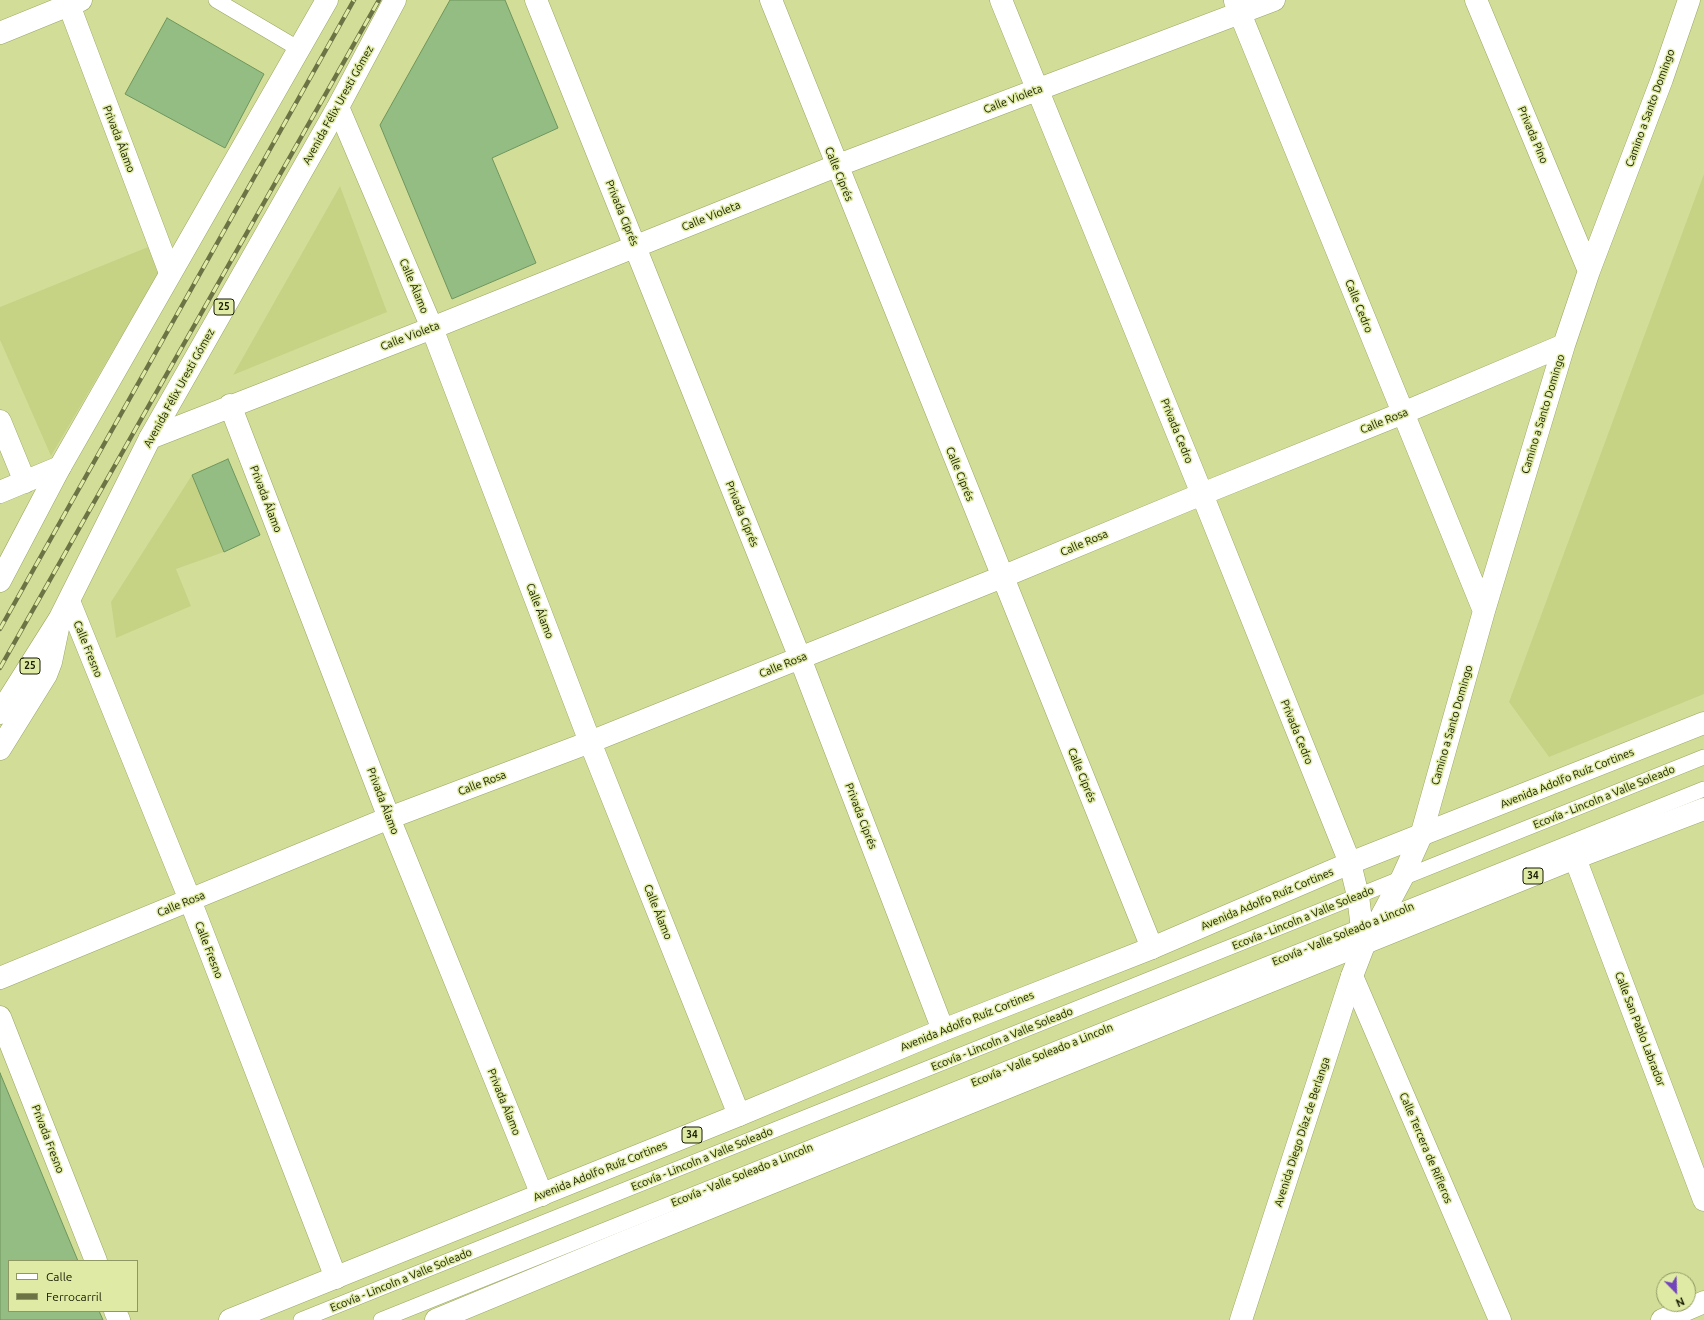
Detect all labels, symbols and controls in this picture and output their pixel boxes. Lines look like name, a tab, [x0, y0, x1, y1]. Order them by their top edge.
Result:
street label: Avenida Félix Uresti Gómez	[300, 43, 376, 167]
street label: Camino a Santo Domingo	[1623, 47, 1677, 169]
street label: Calle Violeta	[982, 82, 1044, 116]
street label: Privada Álamo	[100, 104, 138, 174]
street label: Privada Pino	[1515, 104, 1551, 166]
street label: Calle Ciprés	[822, 145, 856, 203]
street label: Privada Ciprés	[603, 178, 641, 248]
street label: Calle Violeta	[680, 198, 742, 234]
street label: Calle Álamo	[397, 257, 431, 315]
street label: Calle Cedro	[1342, 277, 1376, 335]
road number: 25	[214, 299, 234, 315]
street label: Calle Violeta	[379, 319, 441, 353]
street label: Avenida Félix Uresti Gómez	[141, 326, 217, 450]
street label: Camino a Santo Domingo	[1519, 353, 1567, 475]
street label: Privada Cedro	[1158, 397, 1196, 465]
street label: Calle Rosa	[1358, 405, 1410, 437]
street label: Calle Ciprés	[943, 445, 977, 503]
street label: Privada Álamo	[247, 464, 285, 534]
street label: Privada Ciprés	[723, 479, 761, 549]
street label: Calle Rosa	[1058, 527, 1110, 559]
street label: Calle Álamo	[523, 581, 557, 641]
street label: Calle Fresno	[71, 619, 105, 679]
street label: Calle Rosa	[757, 649, 809, 681]
road number: 25	[20, 658, 40, 674]
street label: Camino a Santo Domingo	[1429, 663, 1475, 787]
street label: Privada Cedro	[1278, 698, 1316, 766]
street label: Avenida Adolfo Ruíz Cortines	[1498, 745, 1636, 811]
street label: Calle Ciprés	[1065, 746, 1099, 804]
street label: Ecovía - Lincoln a Valle Soleado	[1531, 762, 1677, 832]
street label: Privada Álamo	[364, 766, 402, 836]
street label: Calle Rosa	[456, 768, 508, 798]
street label: Privada Ciprés	[842, 781, 880, 851]
street label: Avenida Adolfo Ruíz Cortines	[1199, 865, 1335, 933]
road number: 34	[1523, 868, 1543, 884]
street label: Calle Álamo	[641, 882, 675, 942]
street label: Ecovía - Lincoln a Valle Soleado	[1230, 883, 1376, 953]
street label: Calle Rosa	[155, 888, 207, 920]
street label: Ecovía - Valle Soleado a Lincoln	[1270, 899, 1416, 969]
street label: Calle Fresno	[192, 920, 226, 980]
street label: Calle San Pablo Labrador	[1612, 970, 1668, 1088]
street label: Avenida Adolfo Ruíz Cortines	[898, 988, 1036, 1054]
street label: Ecovía - Lincoln a Valle Soleado	[929, 1004, 1075, 1074]
street label: Ecovía - Valle Soleado a Lincoln	[969, 1020, 1115, 1090]
street label: Avenida Diego Díaz de Berlanga	[1272, 1056, 1332, 1208]
street label: Privada Álamo	[485, 1067, 523, 1137]
street label: Calle Tercera de Rifleros	[1397, 1091, 1455, 1205]
street label: Privada Fresno	[29, 1103, 67, 1175]
street label: Ecovía - Lincoln a Valle Soleado	[629, 1124, 775, 1194]
road number: 34	[682, 1127, 702, 1143]
street label: Avenida Adolfo Ruíz Cortines	[531, 1138, 669, 1204]
street label: Ecovía - Valle Soleado a Lincoln	[669, 1140, 815, 1210]
street label: Ecovía - Lincoln a Valle Soleado	[328, 1245, 474, 1315]
legend	[8, 1260, 138, 1312]
text: Calle	[46, 1270, 72, 1283]
north arrow	[1656, 1272, 1696, 1312]
text: Ferrocarril	[46, 1290, 102, 1303]
text: N	[1674, 1295, 1686, 1309]

